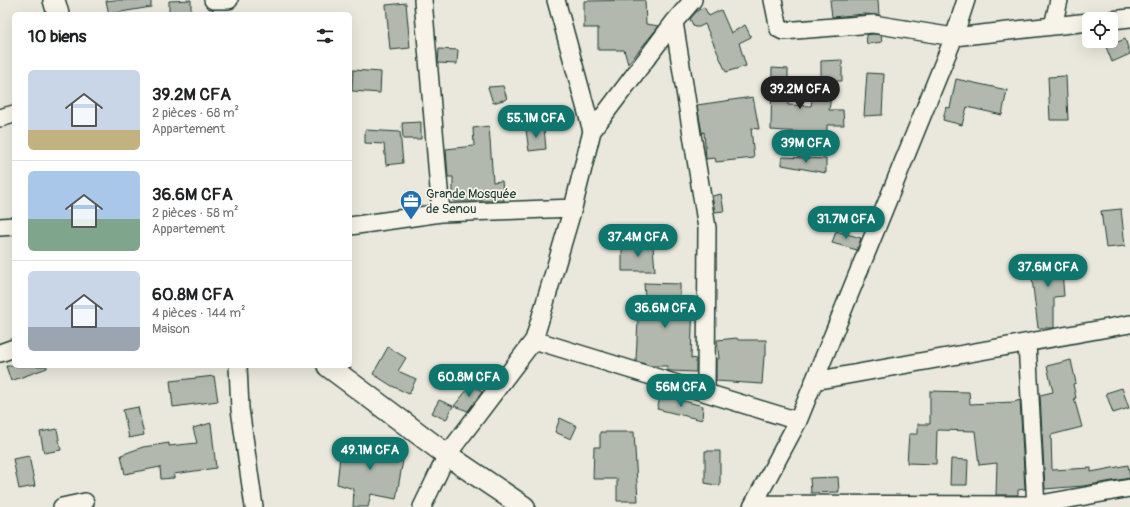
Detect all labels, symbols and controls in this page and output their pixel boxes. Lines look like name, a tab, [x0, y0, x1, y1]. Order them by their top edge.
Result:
map controls	[1082, 12, 1118, 48]
button: locate	[1082, 12, 1118, 48]
icon: filters	[314, 25, 336, 47]
text: 10 biens	[28, 26, 86, 47]
pin: 39.2M CFA	[754, 76, 846, 110]
text: 39.2M CFA	[770, 81, 830, 97]
text: 39.2M CFA	[152, 84, 231, 105]
icon: home	[60, 86, 108, 134]
text: 2 pièces · 68 m²	[152, 105, 239, 121]
pin: 55.1M CFA	[490, 105, 582, 139]
text: 55.1M CFA	[507, 110, 565, 126]
text: Appartement	[152, 121, 225, 137]
pin: 39M CFA	[769, 130, 843, 164]
text: 39M CFA	[781, 135, 831, 151]
text: 36.6M CFA	[152, 184, 233, 205]
place label: Grande Mosquée de Senou	[426, 186, 517, 217]
icon: home	[60, 187, 108, 235]
office icon: Grande Mosquée de Senou	[398, 188, 424, 221]
text: 2 pièces · 58 m²	[152, 205, 239, 221]
pin: 31.7M CFA	[800, 206, 892, 240]
text: 31.7M CFA	[817, 211, 875, 227]
text: Appartement	[152, 221, 225, 237]
pin: 37.4M CFA	[592, 224, 684, 258]
text: 37.4M CFA	[608, 229, 668, 245]
pin: 37.6M CFA	[1002, 254, 1094, 288]
text: 37.6M CFA	[1017, 259, 1079, 275]
text: 60.8M CFA	[152, 284, 233, 305]
icon: home	[60, 287, 108, 335]
pin: 36.6M CFA	[619, 295, 711, 329]
text: 36.6M CFA	[634, 300, 696, 316]
text: 4 pièces · 144 m²	[152, 305, 245, 321]
text: Maison	[152, 321, 190, 337]
pin: 60.8M CFA	[423, 364, 515, 398]
text: 60.8M CFA	[438, 369, 500, 385]
pin: 56M CFA	[644, 374, 718, 408]
text: 56M CFA	[655, 379, 707, 395]
pin: 49.1M CFA	[324, 437, 416, 471]
text: 49.1M CFA	[341, 442, 399, 458]

